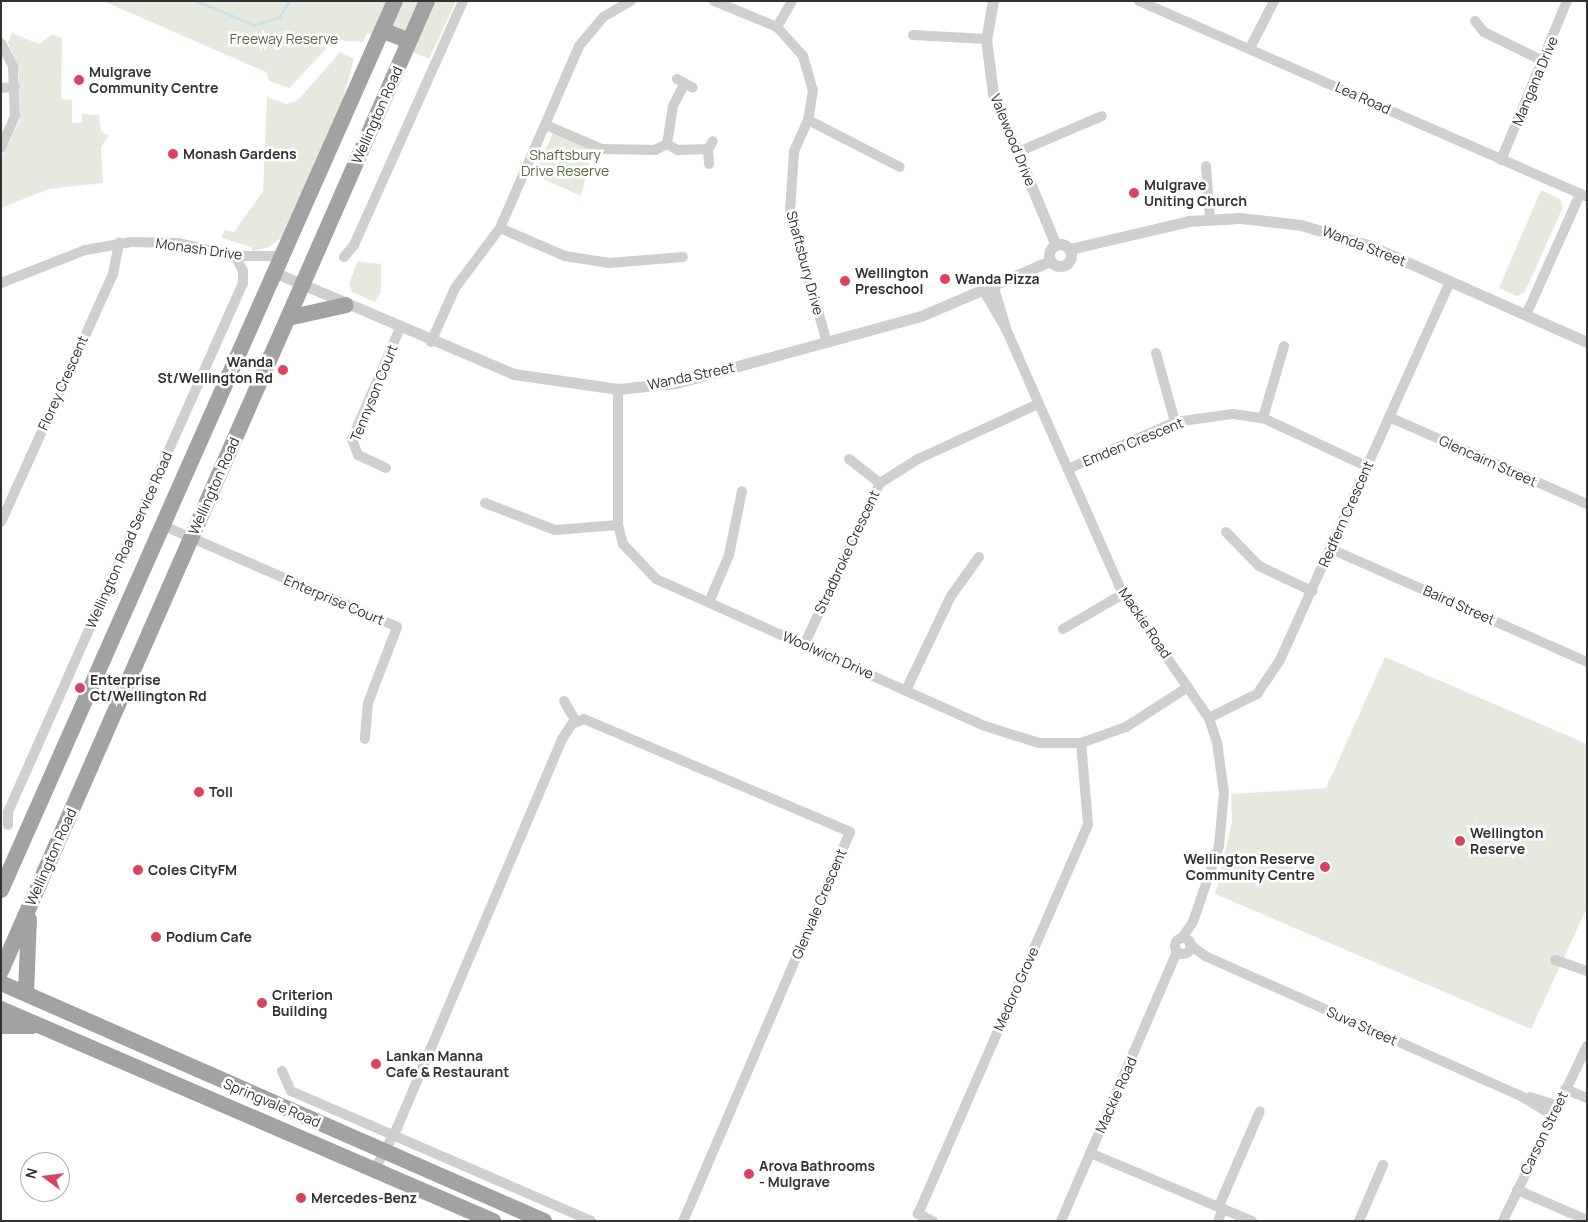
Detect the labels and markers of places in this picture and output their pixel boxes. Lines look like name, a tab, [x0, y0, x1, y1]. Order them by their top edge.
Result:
place label: Mulgrave Community Centre	[89, 64, 218, 96]
marker: Mulgrave Community Centre	[73, 74, 85, 86]
place label: Monash Gardens	[183, 146, 297, 162]
marker: Monash Gardens	[167, 148, 179, 160]
place label: Mulgrave Uniting Church	[1144, 177, 1247, 210]
marker: Mulgrave Uniting Church	[1128, 187, 1140, 199]
place label: Wellington Preschool	[855, 265, 928, 298]
place label: Wanda Pizza	[955, 271, 1040, 287]
marker: Wanda Pizza	[939, 273, 951, 285]
marker: Wellington Preschool	[839, 275, 851, 287]
place label: Wanda St/Wellington Rd	[158, 354, 273, 387]
marker: Wanda St/Wellington Rd	[277, 364, 289, 376]
place label: Enterprise Ct/Wellington Rd	[90, 672, 207, 704]
marker: Enterprise Ct/Wellington Rd	[74, 682, 86, 694]
place label: Toll	[209, 784, 233, 800]
marker: Toll	[193, 786, 205, 798]
place label: Wellington Reserve	[1470, 825, 1543, 858]
marker: Wellington Reserve	[1454, 835, 1466, 847]
place label: Wellington Reserve Community Centre	[1184, 851, 1315, 884]
marker: Wellington Reserve Community Centre	[1319, 861, 1331, 873]
place label: Coles CityFM	[148, 862, 237, 878]
marker: Coles CityFM	[132, 864, 144, 876]
place label: Podium Cafe	[166, 929, 252, 945]
marker: Podium Cafe	[150, 931, 162, 943]
place label: Criterion Building	[272, 987, 333, 1020]
marker: Criterion Building	[256, 997, 268, 1009]
place label: Lankan Manna Cafe & Restaurant	[386, 1048, 509, 1080]
marker: Lankan Manna Cafe & Restaurant	[370, 1058, 382, 1070]
place label: Arova Bathrooms - Mulgrave	[759, 1158, 875, 1190]
marker: Arova Bathrooms - Mulgrave	[743, 1168, 755, 1180]
place label: Mercedes-Benz	[311, 1190, 417, 1206]
marker: Mercedes-Benz	[295, 1192, 307, 1204]

